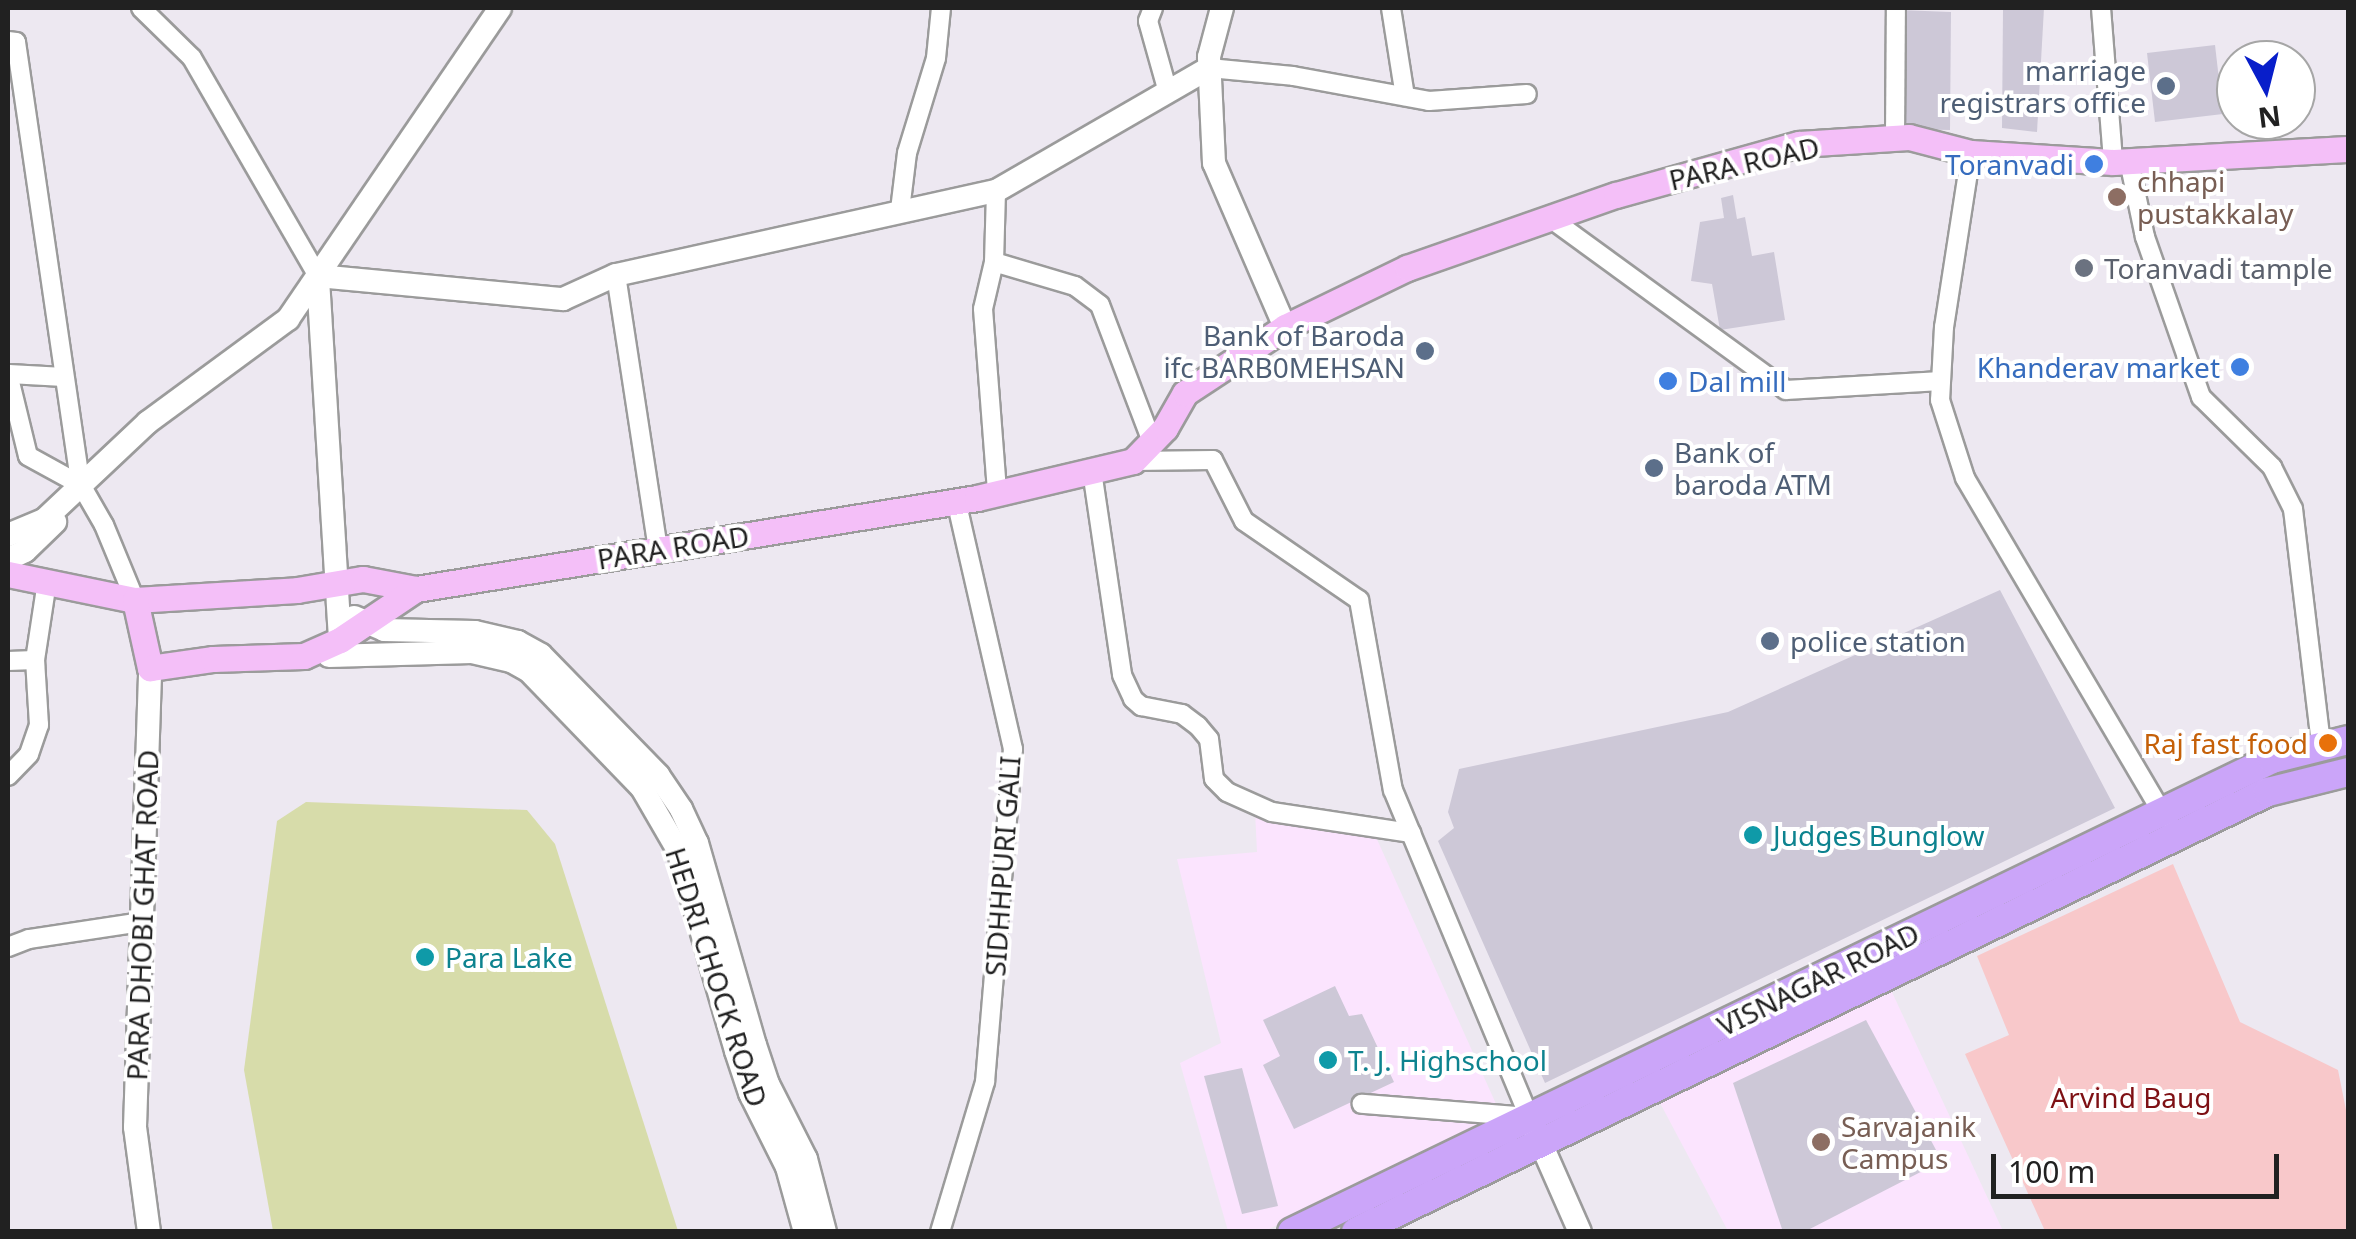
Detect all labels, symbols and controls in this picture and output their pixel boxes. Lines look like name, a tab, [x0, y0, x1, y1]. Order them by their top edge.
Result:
north arrow	[2216, 40, 2316, 140]
place label: marriage registrars office	[1940, 53, 2146, 119]
marker: marriage registrars office	[2155, 75, 2177, 97]
text: N	[2256, 98, 2283, 138]
street label: PARA ROAD	[1666, 129, 1822, 197]
place label: Toranvadi	[1945, 147, 2074, 181]
marker: Toranvadi	[2083, 153, 2105, 175]
place label: chhapi pustakkalay	[2137, 164, 2294, 230]
marker: chhapi pustakkalay	[2106, 186, 2128, 208]
place label: Toranvadi tample	[2104, 251, 2332, 285]
marker: Toranvadi tample	[2073, 257, 2095, 279]
place label: Bank of Baroda ifc BARB0MEHSAN	[1163, 318, 1405, 384]
marker: Bank of Baroda ifc BARB0MEHSAN	[1414, 340, 1436, 362]
place label: Khanderav market	[1977, 350, 2220, 384]
marker: Khanderav market	[2229, 356, 2251, 378]
place label: Dal mill	[1688, 364, 1787, 398]
marker: Dal mill	[1657, 370, 1679, 392]
place label: Bank of baroda ATM	[1674, 435, 1832, 501]
marker: Bank of baroda ATM	[1643, 457, 1665, 479]
street label: PARA ROAD	[595, 518, 751, 576]
place label: police station	[1790, 624, 1966, 658]
marker: police station	[1759, 630, 1781, 652]
place label: Raj fast food	[2144, 726, 2308, 760]
marker: Raj fast food	[2317, 732, 2339, 754]
street label: PARA DHOBI GHAT ROAD	[119, 749, 165, 1081]
street label: SIDHHPURI GALI	[978, 755, 1026, 977]
place label: Judges Bunglow	[1773, 818, 1985, 852]
marker: Judges Bunglow	[1742, 824, 1764, 846]
street label: HEDRI CHOCK ROAD	[659, 843, 775, 1111]
street label: VISNAGAR ROAD	[1712, 916, 1924, 1042]
place label: Para Lake	[445, 940, 573, 974]
marker: Para Lake	[414, 946, 436, 968]
place label: T. J. Highschool	[1348, 1043, 1547, 1077]
marker: T. J. Highschool	[1317, 1049, 1339, 1071]
park label: Arvind Baug	[2050, 1080, 2212, 1114]
place label: Sarvajanik Campus	[1841, 1109, 1976, 1175]
marker: Sarvajanik Campus	[1810, 1131, 1832, 1153]
scale bar	[1996, 1134, 2284, 1196]
text: 100 m	[2008, 1151, 2095, 1192]

